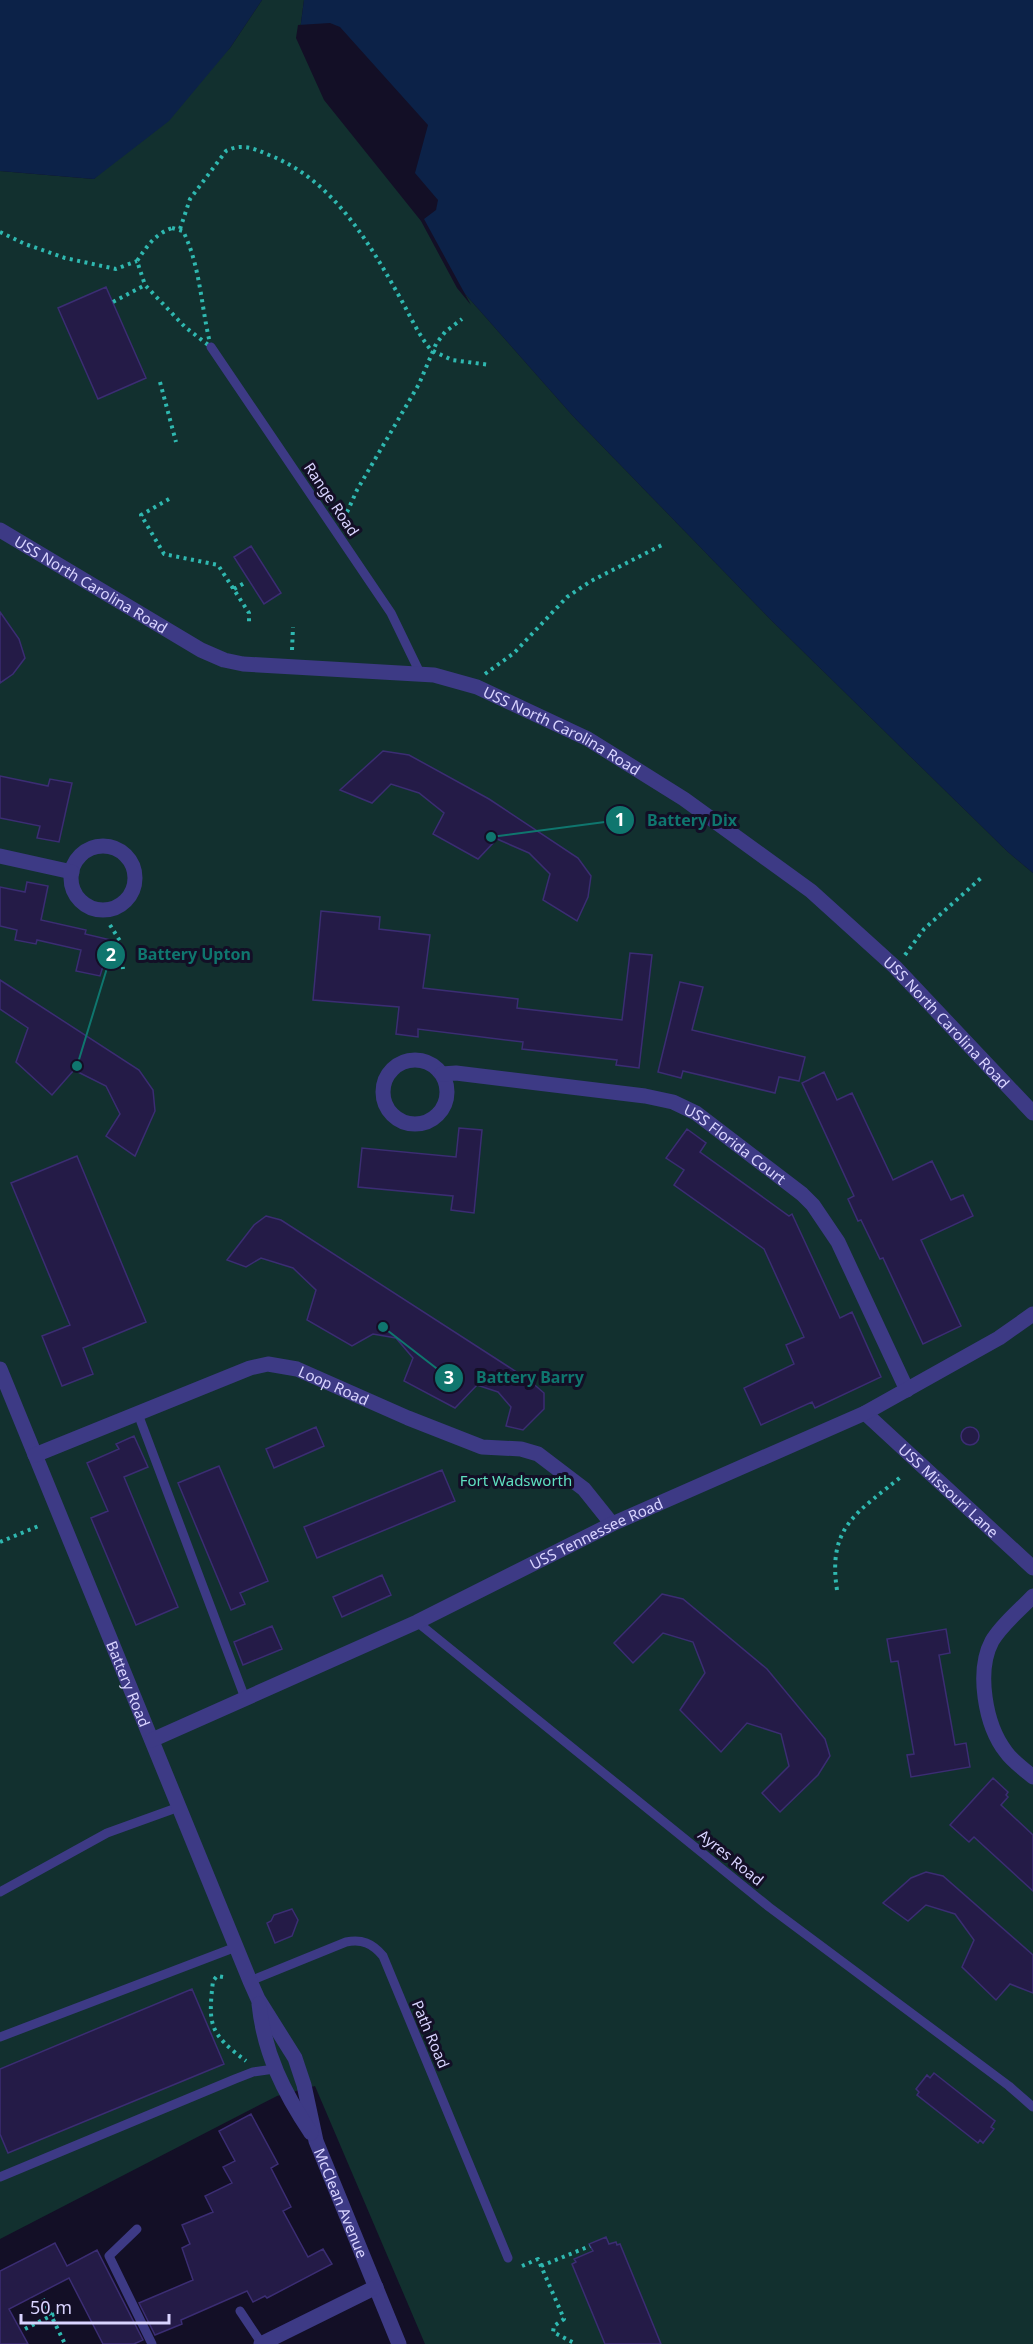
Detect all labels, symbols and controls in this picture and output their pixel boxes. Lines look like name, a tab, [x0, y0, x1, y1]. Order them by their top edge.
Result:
street label: Range Road	[300, 458, 364, 540]
street label: USS North Carolina Road	[11, 531, 171, 638]
street label: USS North Carolina Road	[480, 681, 644, 779]
callout: Battery Dix	[605, 803, 749, 837]
text: 1	[615, 807, 625, 831]
text: Battery Dix	[647, 809, 738, 831]
callout: Battery Upton	[96, 938, 263, 972]
text: 2	[106, 942, 116, 966]
text: Battery Upton	[137, 943, 251, 965]
street label: USS North Carolina Road	[879, 952, 1014, 1092]
street label: USS Florida Court	[681, 1099, 791, 1189]
street label: Loop Road	[295, 1361, 372, 1410]
callout: Battery Barry	[434, 1361, 596, 1395]
text: 3	[444, 1365, 454, 1389]
text: Battery Barry	[476, 1366, 585, 1388]
street label: USS Missouri Lane	[894, 1439, 1003, 1542]
park label: Fort Wadsworth	[460, 1470, 572, 1490]
street label: USS Tennessee Road	[526, 1493, 666, 1574]
street label: Battery Road	[102, 1638, 155, 1730]
street label: Ayres Road	[694, 1824, 768, 1890]
street label: Path Road	[408, 1997, 454, 2071]
street label: McClean Avenue	[310, 2145, 373, 2261]
scale bar	[21, 2287, 170, 2325]
text: 50 m	[30, 2295, 72, 2319]

